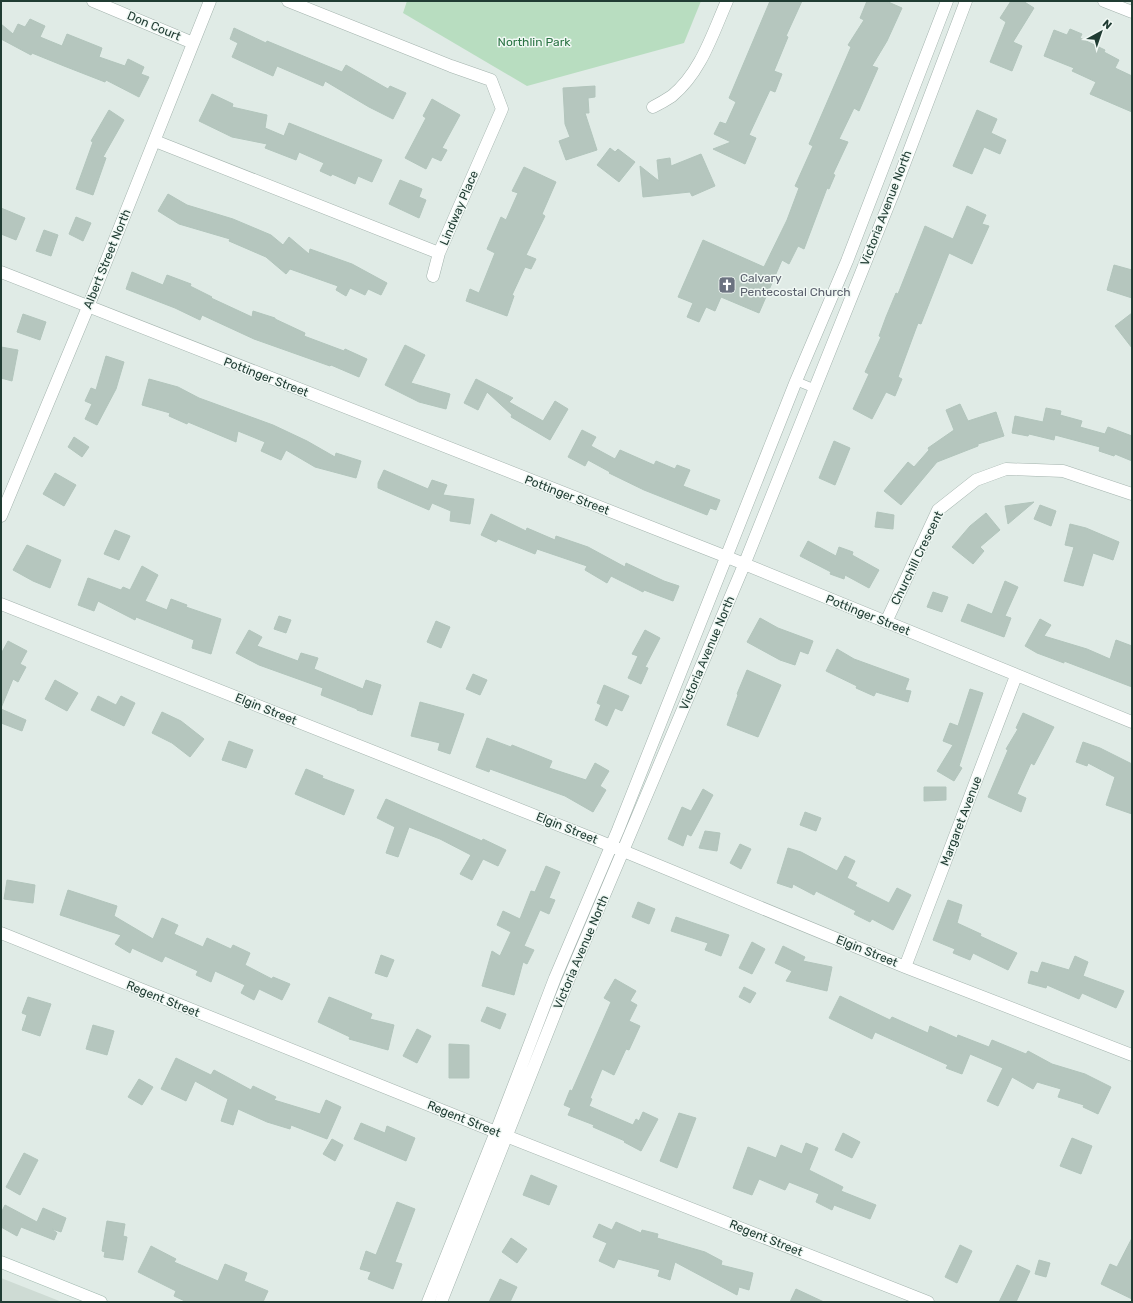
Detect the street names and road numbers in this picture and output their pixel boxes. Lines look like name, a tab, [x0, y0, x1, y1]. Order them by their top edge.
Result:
street label: Don Court	[125, 8, 183, 44]
street label: Victoria Avenue North	[858, 148, 914, 268]
street label: Lindway Place	[437, 168, 481, 247]
street label: Albert Street North	[81, 207, 133, 311]
street label: Pottinger Street	[222, 354, 311, 400]
street label: Pottinger Street	[523, 472, 612, 518]
street label: Churchill Crescent	[888, 508, 946, 607]
street label: Pottinger Street	[824, 592, 913, 638]
street label: Victoria Avenue North	[677, 594, 737, 712]
street label: Elgin Street	[233, 690, 299, 728]
street label: Margaret Avenue	[937, 774, 985, 868]
street label: Elgin Street	[534, 809, 600, 847]
street label: Victoria Avenue North	[551, 893, 611, 1011]
street label: Elgin Street	[834, 932, 900, 970]
street label: Regent Street	[124, 978, 202, 1020]
street label: Regent Street	[425, 1098, 503, 1140]
street label: Regent Street	[727, 1217, 805, 1259]

